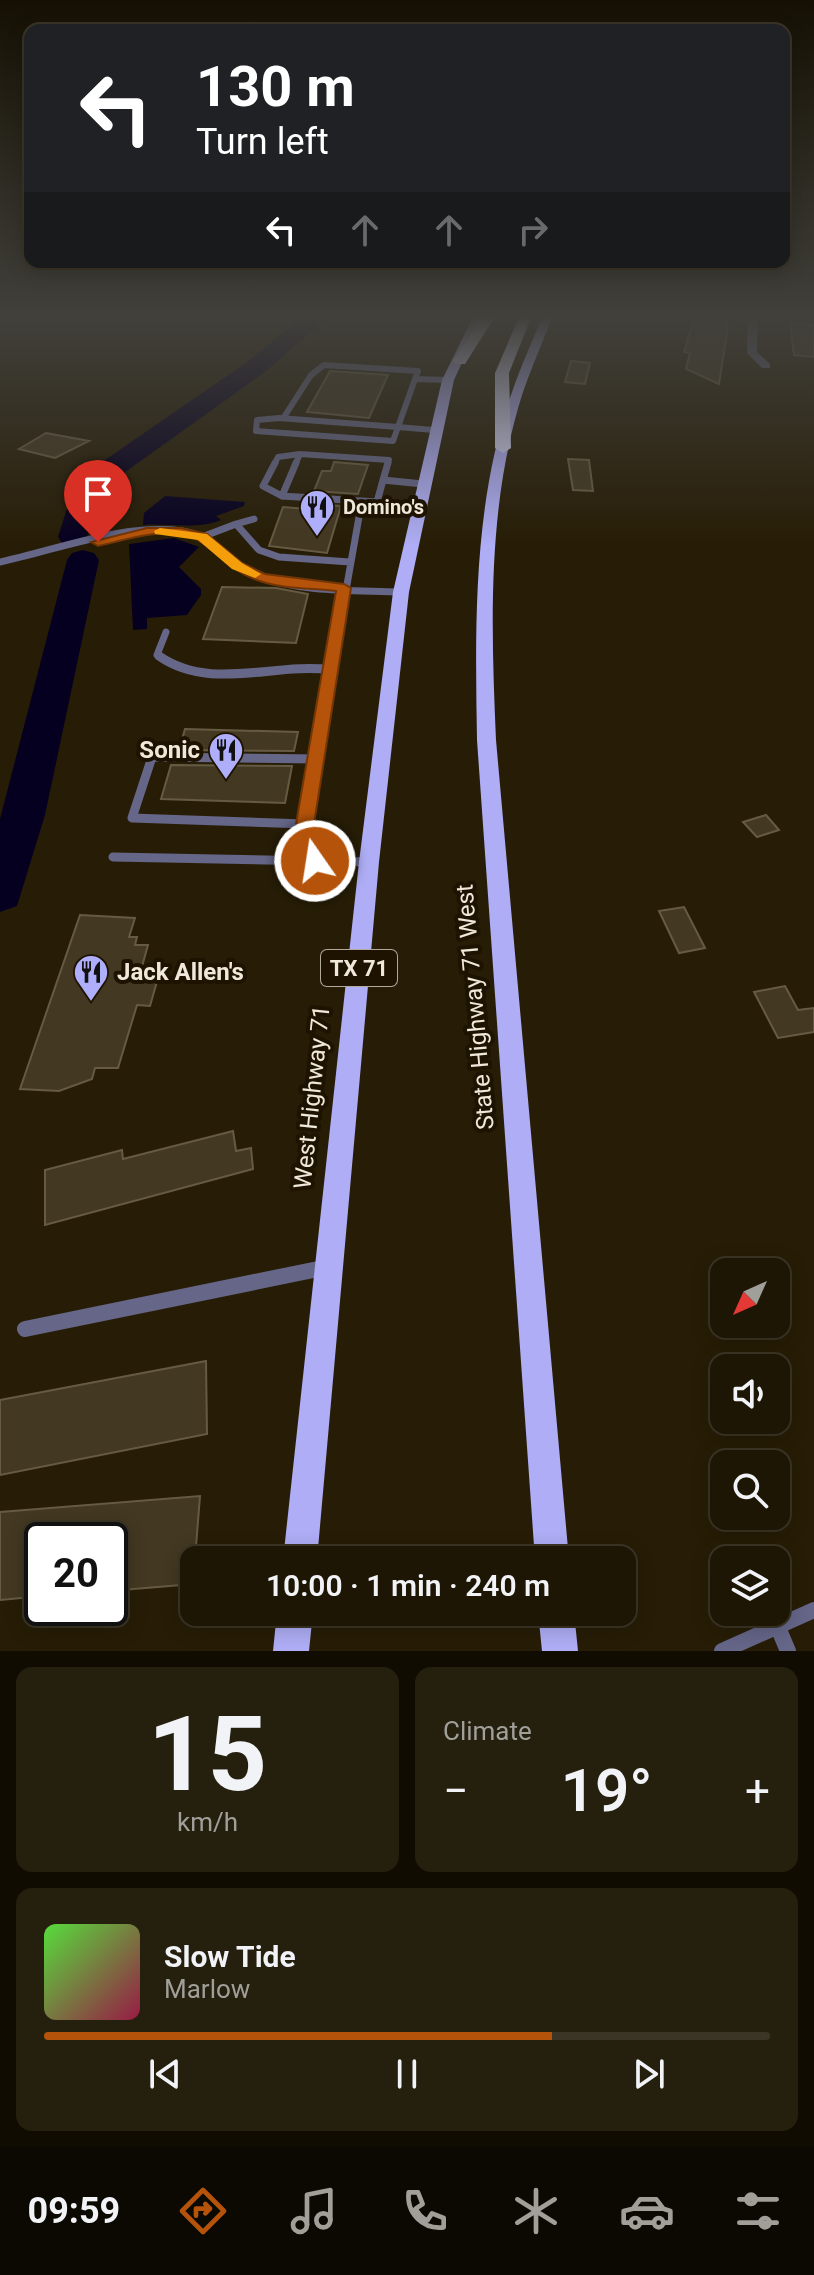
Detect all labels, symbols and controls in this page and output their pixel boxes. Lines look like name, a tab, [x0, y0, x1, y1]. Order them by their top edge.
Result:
text: 130 m	[196, 54, 355, 120]
icon: left	[64, 56, 168, 160]
text: Turn left	[196, 121, 329, 163]
icon: left	[259, 208, 303, 252]
icon: ahead	[343, 208, 387, 252]
icon: ahead	[427, 208, 471, 252]
icon: right	[511, 208, 555, 252]
pin	[64, 460, 132, 542]
icon: arrive	[76, 472, 120, 516]
restaurant icon: Domino's	[298, 488, 336, 538]
place label: Domino's	[343, 495, 424, 519]
restaurant icon: Sonic	[207, 731, 245, 781]
place label: Sonic	[139, 736, 200, 764]
position arrow	[273, 819, 357, 903]
street label: State Highway 71 West	[450, 883, 500, 1131]
road number: TX 71	[321, 950, 397, 986]
restaurant icon: Jack Allen's	[72, 953, 110, 1003]
place label: Jack Allen's	[117, 958, 244, 986]
street label: West Highway 71	[288, 1004, 336, 1190]
north arrow	[710, 1258, 790, 1338]
map controls	[710, 1258, 790, 1626]
button: sound	[710, 1354, 790, 1434]
button: search	[710, 1450, 790, 1530]
speed limit sign: 20	[24, 1522, 128, 1626]
button: layers	[710, 1546, 790, 1626]
text: 10:00 · 1 min · 240 m	[266, 1568, 550, 1603]
text: 15	[148, 1694, 267, 1815]
text: Climate	[443, 1716, 532, 1746]
text: 19°	[561, 1755, 652, 1826]
text: −	[443, 1765, 468, 1817]
text: +	[745, 1765, 770, 1817]
text: km/h	[177, 1807, 238, 1837]
text: Slow Tide	[164, 1939, 296, 1974]
text: Marlow	[164, 1974, 250, 2004]
icon: previous	[143, 2052, 187, 2096]
icon: pause	[385, 2052, 429, 2096]
icon: next	[627, 2052, 671, 2096]
icon: directions	[175, 2183, 231, 2239]
icon: music	[286, 2183, 342, 2239]
icon: phone	[397, 2183, 453, 2239]
icon: climate	[508, 2183, 564, 2239]
icon: car	[619, 2183, 675, 2239]
icon: filters	[730, 2183, 786, 2239]
text: 09:59	[28, 2190, 120, 2232]

